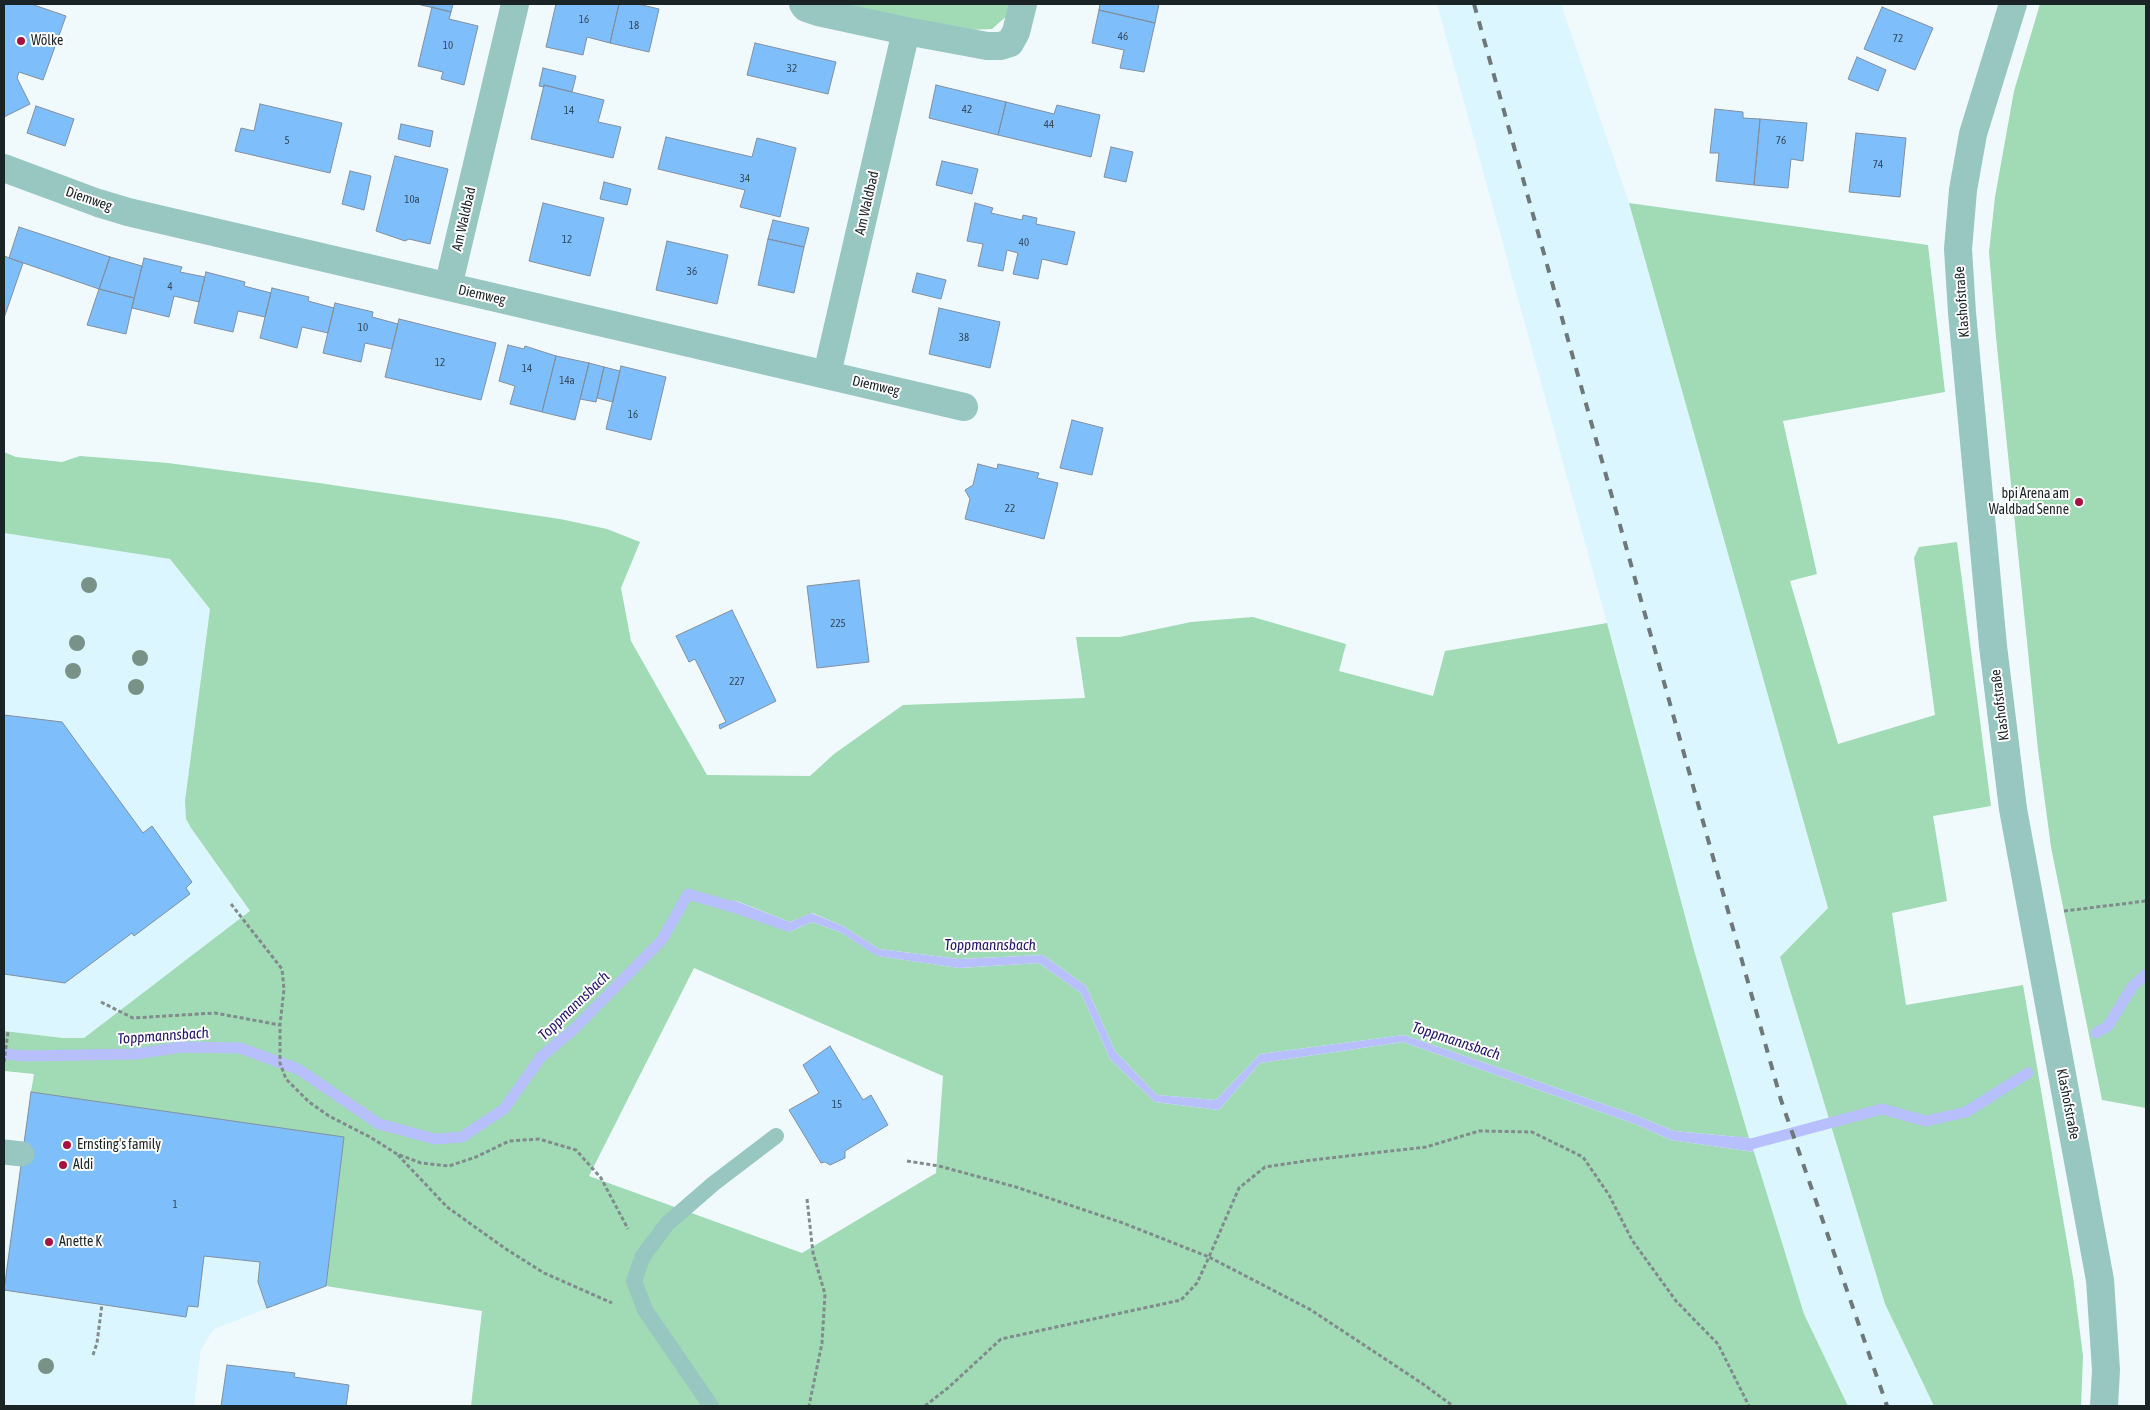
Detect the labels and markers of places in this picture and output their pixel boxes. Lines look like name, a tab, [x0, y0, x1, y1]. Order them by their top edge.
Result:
place label: Wölke	[31, 33, 63, 49]
marker: Wölke	[15, 35, 27, 47]
place label: bpi Arena am Waldbad Senne	[1989, 486, 2069, 518]
marker: bpi Arena am Waldbad Senne	[2073, 496, 2085, 508]
place label: Ernsting's family	[77, 1137, 161, 1153]
marker: Ernsting's family	[61, 1139, 73, 1151]
place label: Aldi	[73, 1157, 93, 1173]
marker: Aldi	[57, 1159, 69, 1171]
place label: Anette K	[59, 1234, 102, 1250]
marker: Anette K	[43, 1236, 55, 1248]

